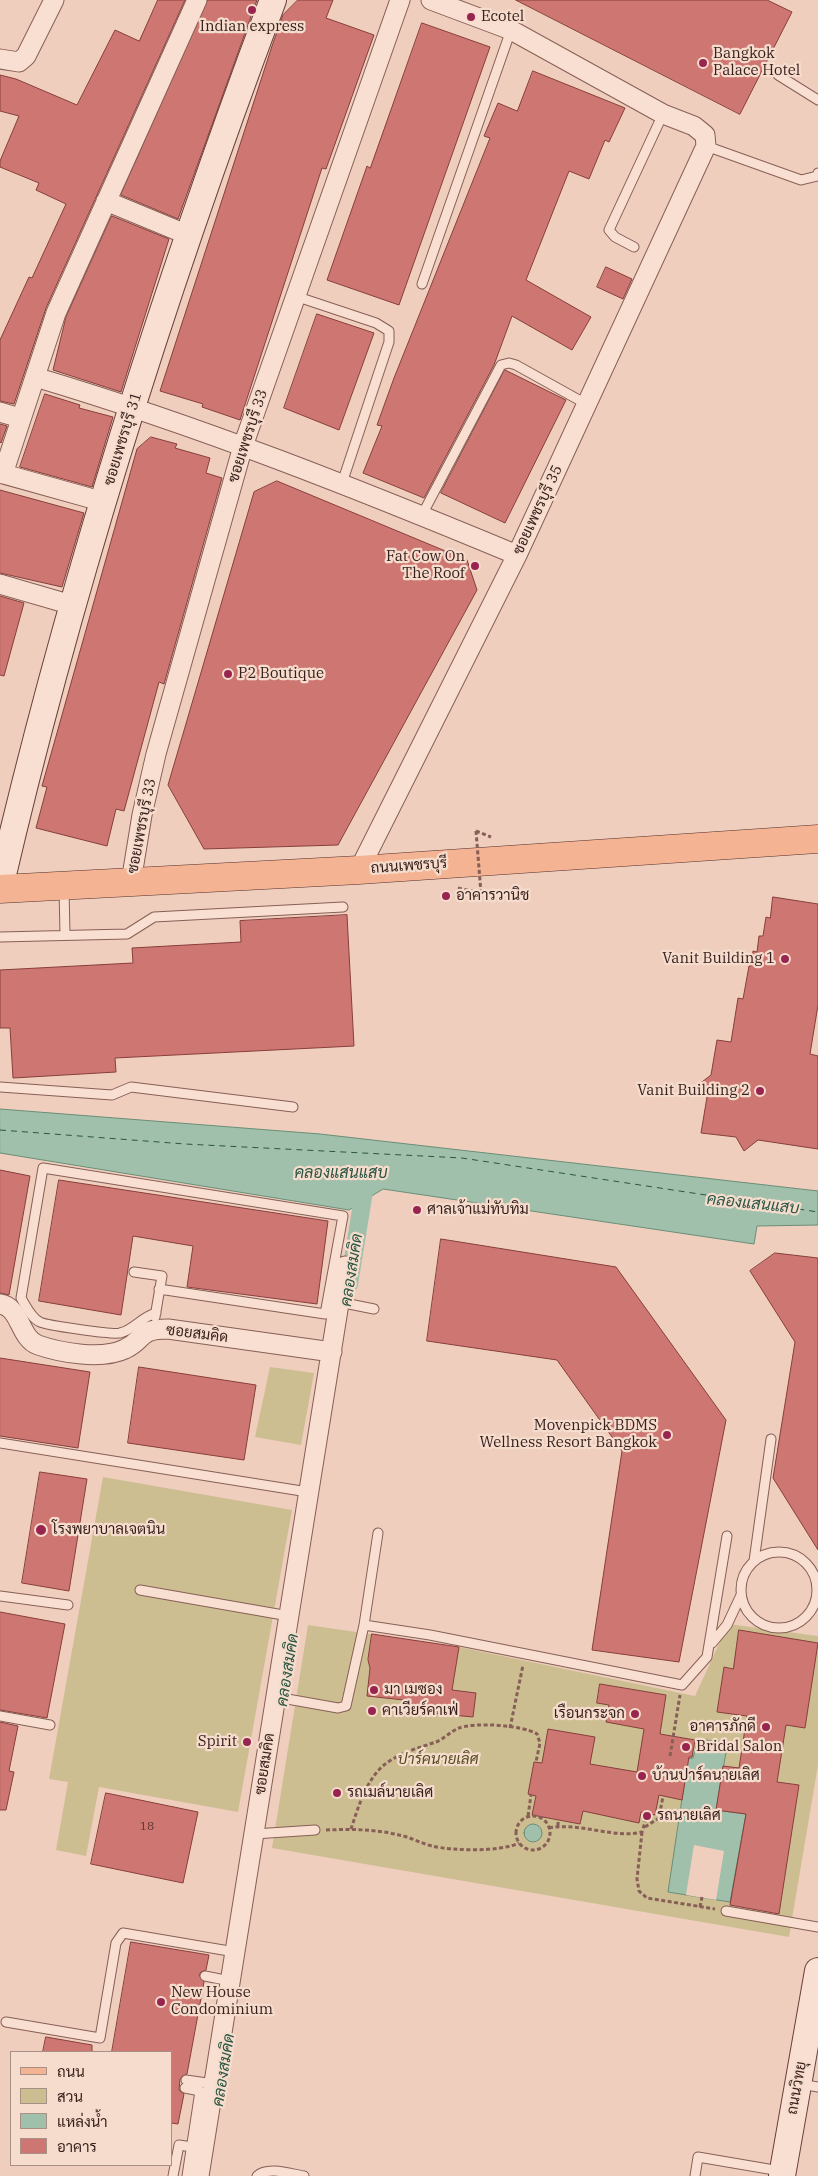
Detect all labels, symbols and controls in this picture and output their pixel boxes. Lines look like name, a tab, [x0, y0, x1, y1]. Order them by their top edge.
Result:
marker: Indian express	[246, 4, 258, 16]
place label: Ecotel	[481, 8, 524, 26]
marker: Ecotel	[465, 11, 477, 23]
place label: Indian express	[200, 18, 304, 36]
place label: Bangkok Palace Hotel	[713, 45, 800, 80]
marker: Bangkok Palace Hotel	[697, 57, 709, 69]
street label: ซอยเพชรบุรี 33	[224, 387, 272, 485]
street label: ซอยเพชรบุรี 31	[100, 390, 146, 488]
street label: ซอยเพชรบุรี 35	[509, 462, 567, 558]
place label: Fat Cow On The Roof	[386, 548, 465, 583]
marker: Fat Cow On The Roof	[469, 560, 481, 572]
place label: P2 Boutique	[238, 665, 324, 683]
marker: P2 Boutique	[222, 668, 234, 680]
street label: ซอยเพชรบุรี 33	[124, 777, 160, 875]
street label: ถนนเพชรบุรี	[370, 854, 448, 878]
place label: อาคารวานิช	[456, 887, 529, 905]
marker: อาคารวานิช	[440, 890, 452, 902]
place label: Vanit Building 1	[662, 950, 775, 968]
marker: Vanit Building 1	[779, 953, 791, 965]
place label: Vanit Building 2	[637, 1082, 750, 1100]
marker: Vanit Building 2	[754, 1085, 766, 1097]
water label: คลองแสนแสบ	[294, 1163, 388, 1183]
water label: คลองแสนแสบ	[706, 1190, 800, 1218]
place label: ศาลเจ้าแม่ทับทิม	[427, 1201, 529, 1219]
marker: ศาลเจ้าแม่ทับทิม	[411, 1204, 423, 1216]
water label: คลองสมคิด	[337, 1232, 367, 1308]
street label: ซอยสมคิด	[165, 1321, 229, 1347]
place label: Movenpick BDMS Wellness Resort Bangkok	[479, 1417, 657, 1452]
marker: Movenpick BDMS Wellness Resort Bangkok	[661, 1429, 673, 1441]
place label: โรงพยาบาลเจตนิน	[52, 1521, 165, 1539]
marker: โรงพยาบาลเจตนิน	[34, 1523, 48, 1537]
water label: คลองสมคิด	[273, 1632, 303, 1708]
place label: มา เมซอง	[384, 1681, 443, 1699]
marker: มา เมซอง	[368, 1684, 380, 1696]
place label: คาเวียร์คาเฟ่	[382, 1702, 458, 1720]
marker: คาเวียร์คาเฟ่	[366, 1705, 378, 1717]
place label: เรือนกระจก	[554, 1705, 625, 1723]
marker: เรือนกระจก	[629, 1708, 641, 1720]
place label: อาคารภักดี	[690, 1718, 756, 1736]
marker: อาคารภักดี	[760, 1721, 772, 1733]
street label: ซอยสมคิด	[251, 1732, 279, 1796]
place label: Spirit	[198, 1733, 237, 1751]
marker: Spirit	[241, 1736, 253, 1748]
place label: Bridal Salon	[696, 1738, 782, 1756]
marker: Bridal Salon	[680, 1741, 692, 1753]
park label: ปาร์คนายเลิศ	[397, 1751, 479, 1769]
place label: บ้านปาร์คนายเลิศ	[652, 1767, 760, 1785]
marker: บ้านปาร์คนายเลิศ	[636, 1770, 648, 1782]
place label: รถเมล์นายเลิศ	[347, 1784, 433, 1802]
marker: รถเมล์นายเลิศ	[331, 1787, 343, 1799]
place label: รถนายเลิศ	[657, 1807, 721, 1825]
marker: รถนายเลิศ	[641, 1810, 653, 1822]
house number: 18	[140, 1820, 154, 1834]
place label: New House Condominium	[171, 1984, 273, 2019]
marker: New House Condominium	[155, 1996, 167, 2008]
water label: คลองสมคิด	[209, 2032, 239, 2108]
legend	[10, 2051, 172, 2166]
street label: ถนนวิทยุ	[783, 2060, 811, 2116]
text: ถนน	[57, 2062, 85, 2081]
text: สวน	[57, 2087, 83, 2106]
text: แหล่งน้ำ	[57, 2112, 108, 2131]
text: อาคาร	[57, 2137, 97, 2156]

